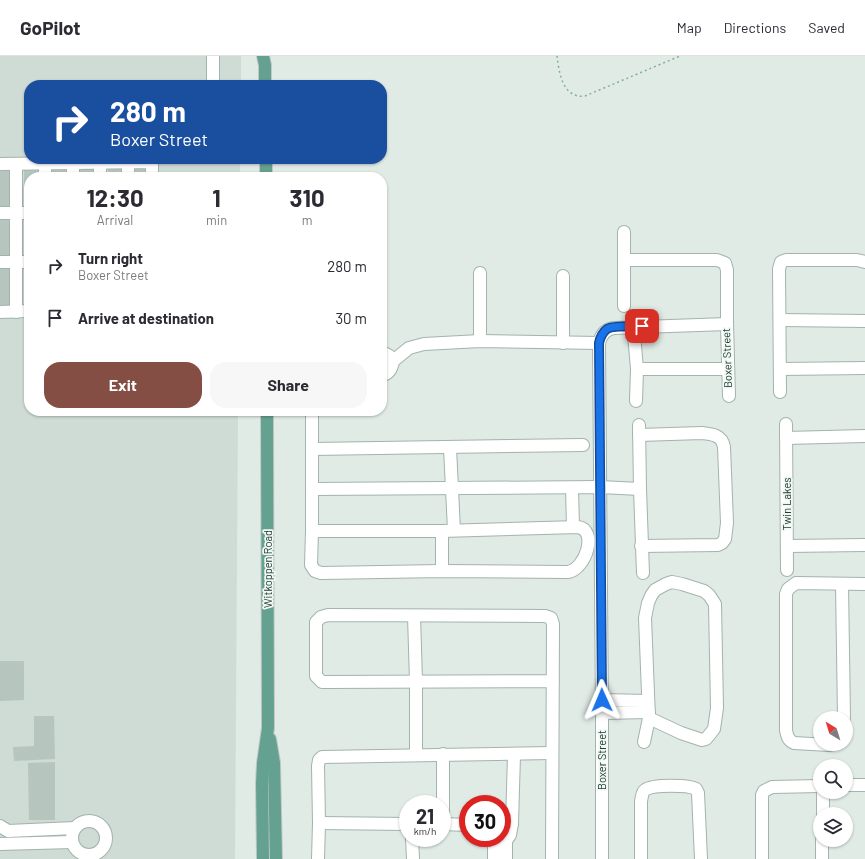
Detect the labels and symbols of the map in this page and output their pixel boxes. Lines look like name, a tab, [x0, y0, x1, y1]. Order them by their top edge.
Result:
pin	[625, 309, 659, 343]
street label: Boxer Street	[719, 328, 734, 388]
street label: Twin Lakes	[780, 478, 793, 530]
street label: Witkoppen Road	[261, 530, 274, 608]
position arrow	[581, 679, 623, 721]
north arrow	[813, 711, 853, 751]
street label: Boxer Street	[595, 730, 608, 790]
speed limit sign: 30	[459, 795, 511, 847]

